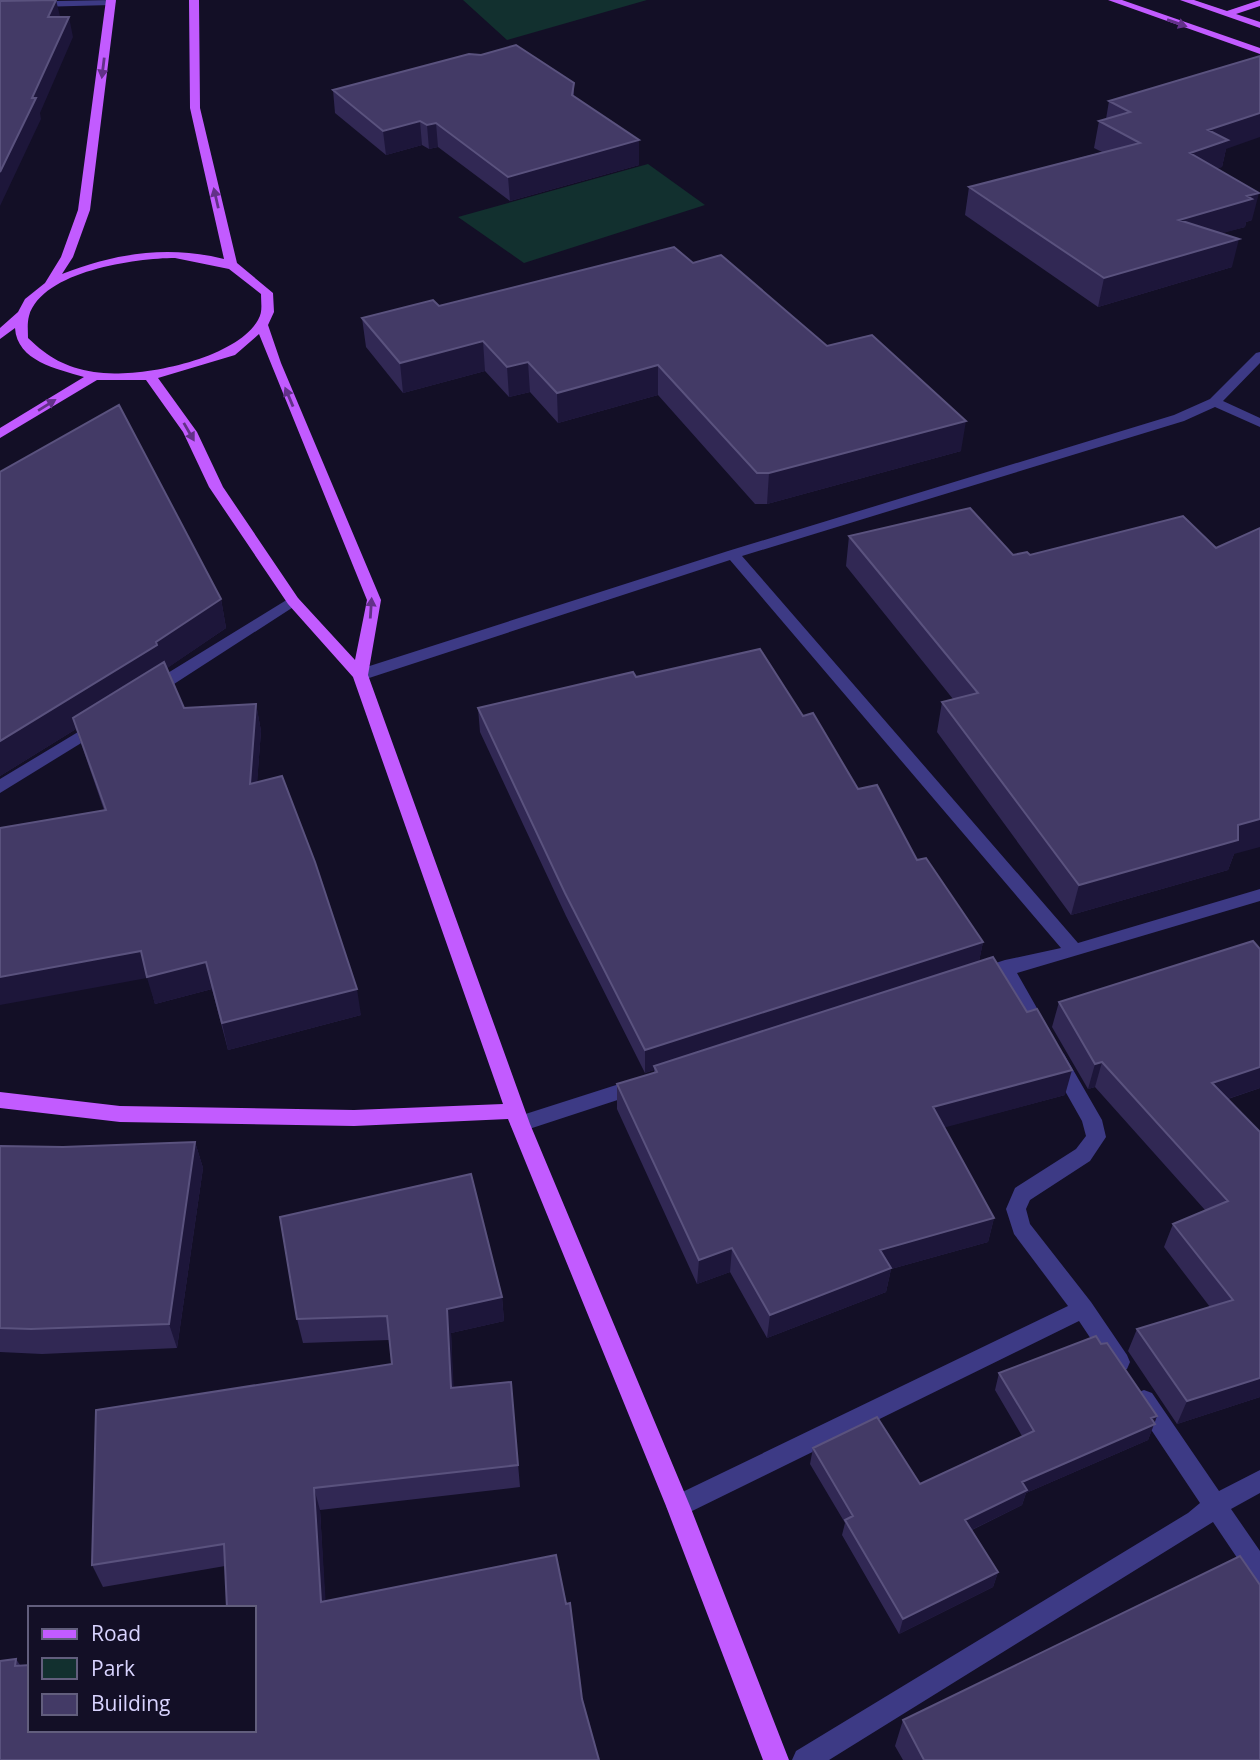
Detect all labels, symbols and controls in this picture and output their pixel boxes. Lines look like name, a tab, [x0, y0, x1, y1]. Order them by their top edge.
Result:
one-way arrow	[1167, 17, 1188, 28]
one-way arrow	[97, 57, 108, 79]
one-way arrow	[210, 187, 221, 209]
one-way arrow	[283, 387, 295, 407]
one-way arrow	[38, 398, 57, 411]
one-way arrow	[183, 422, 195, 441]
one-way arrow	[366, 597, 377, 619]
legend	[28, 1606, 256, 1732]
text: Road	[91, 1619, 141, 1647]
text: Park	[91, 1654, 135, 1682]
text: Building	[91, 1689, 170, 1717]

